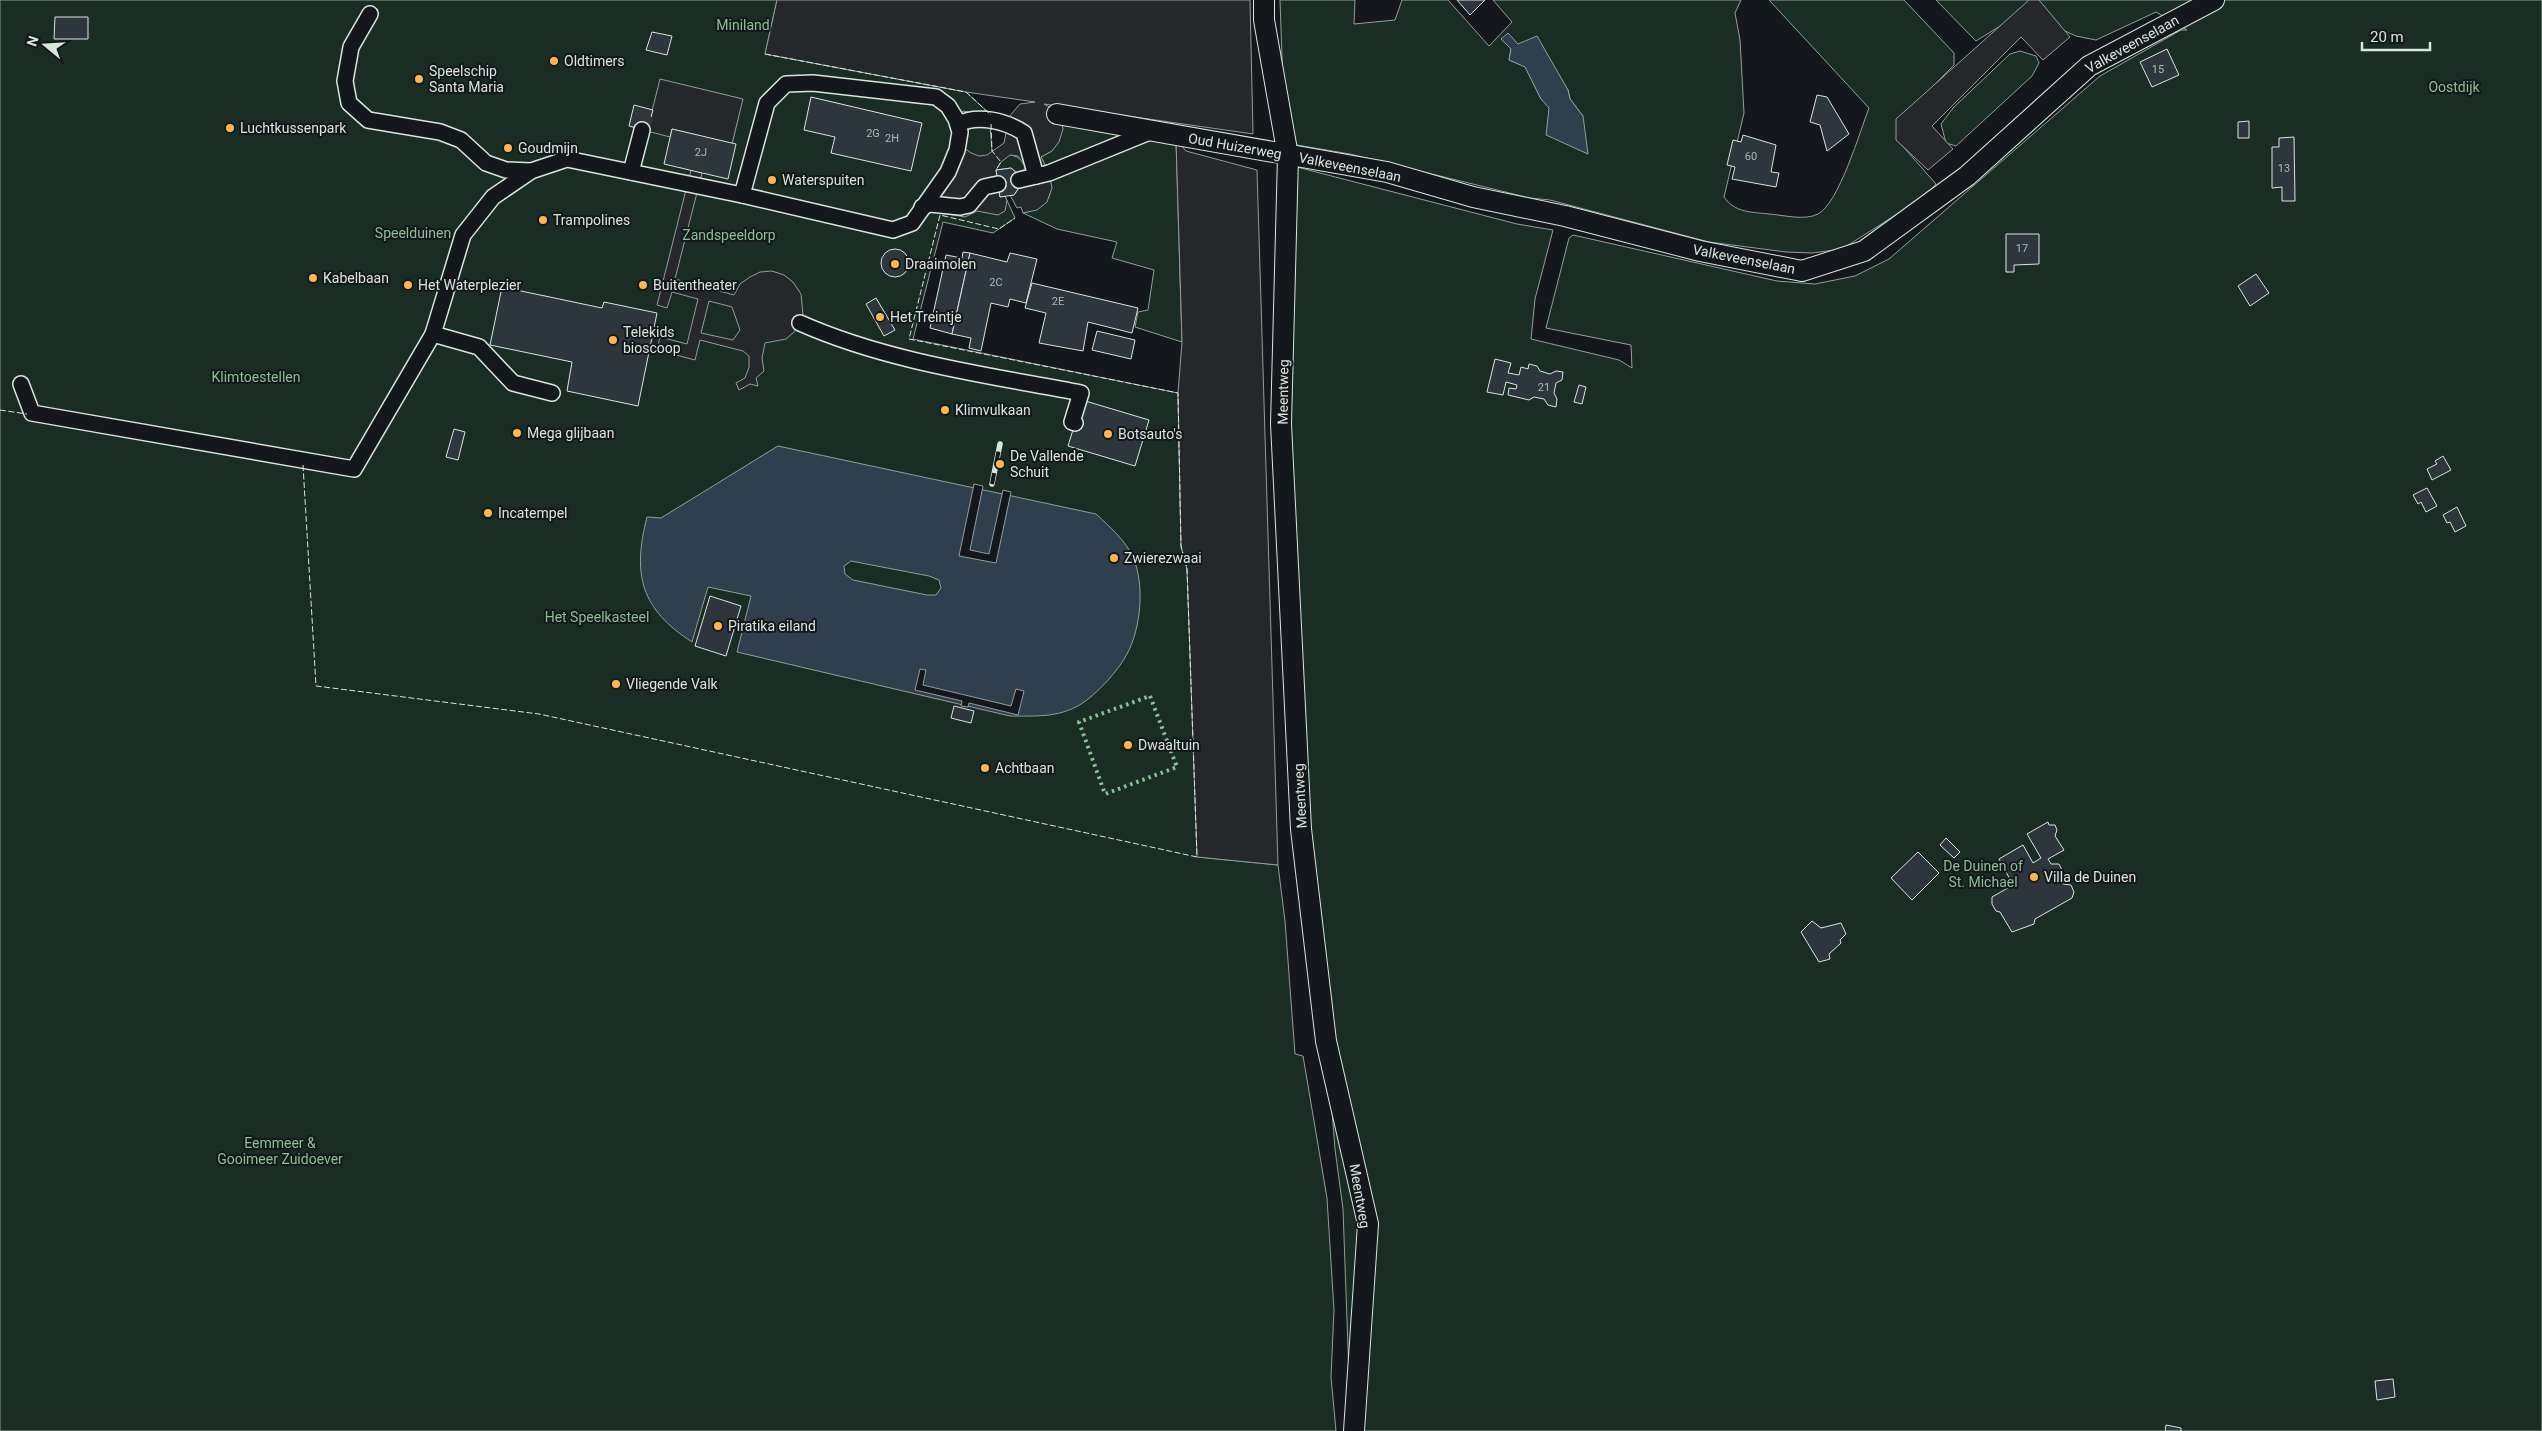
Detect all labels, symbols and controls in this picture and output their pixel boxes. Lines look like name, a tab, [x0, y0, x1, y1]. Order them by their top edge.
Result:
street label: Valkeveenselaan	[2083, 12, 2181, 76]
park label: Miniland	[716, 17, 770, 33]
north arrow	[20, 20, 70, 70]
scale bar	[2362, 20, 2430, 52]
text: 20 m	[2370, 28, 2404, 46]
text: N	[23, 34, 42, 48]
place label: Oldtimers	[564, 53, 625, 69]
marker: Oldtimers	[548, 55, 560, 67]
place label: Speelschip Santa Maria	[429, 63, 504, 95]
house number: 15	[2152, 63, 2164, 76]
marker: Speelschip Santa Maria	[413, 73, 425, 85]
park label: Oostdijk	[2428, 79, 2480, 95]
place label: Luchtkussenpark	[240, 120, 347, 136]
marker: Luchtkussenpark	[224, 122, 236, 134]
house number: 2G	[866, 127, 880, 140]
street label: Oud Huizerweg	[1187, 130, 1283, 162]
house number: 2H	[885, 132, 899, 145]
place label: Goudmijn	[518, 140, 578, 156]
marker: Goudmijn	[502, 142, 514, 154]
house number: 2J	[695, 146, 707, 159]
street label: Valkeveenselaan	[1297, 149, 1403, 185]
house number: 60	[1745, 150, 1757, 163]
house number: 13	[2278, 162, 2290, 175]
place label: Waterspuiten	[782, 172, 865, 188]
marker: Waterspuiten	[766, 174, 778, 186]
place label: Trampolines	[553, 212, 630, 228]
marker: Trampolines	[537, 214, 549, 226]
park label: Speelduinen	[375, 225, 451, 241]
park label: Zandspeeldorp	[682, 227, 776, 243]
street label: Valkeveenselaan	[1691, 241, 1797, 277]
house number: 17	[2016, 242, 2028, 255]
place label: Draaimolen	[905, 256, 976, 272]
marker: Draaimolen	[889, 258, 901, 270]
place label: Kabelbaan	[323, 270, 389, 286]
marker: Kabelbaan	[307, 272, 319, 284]
house number: 2C	[989, 276, 1003, 289]
place label: Het Waterplezier	[418, 277, 521, 293]
place label: Buitentheater	[653, 277, 737, 293]
marker: Het Waterplezier	[402, 279, 414, 291]
marker: Buitentheater	[637, 279, 649, 291]
house number: 2E	[1052, 295, 1064, 308]
place label: Het Treintje	[890, 309, 962, 325]
marker: Het Treintje	[874, 311, 886, 323]
place label: Telekids bioscoop	[623, 324, 681, 356]
marker: Telekids bioscoop	[607, 334, 619, 346]
street label: Meentweg	[1274, 359, 1292, 425]
park label: Klimtoestellen	[212, 369, 300, 385]
house number: 21	[1538, 381, 1550, 394]
place label: Klimvulkaan	[955, 402, 1031, 418]
marker: Klimvulkaan	[939, 404, 951, 416]
place label: Mega glijbaan	[527, 425, 614, 441]
place label: Botsauto's	[1118, 426, 1182, 442]
marker: Mega glijbaan	[511, 427, 523, 439]
marker: Botsauto's	[1102, 428, 1114, 440]
place label: De Vallende Schuit	[1010, 448, 1084, 480]
marker: De Vallende Schuit	[994, 458, 1006, 470]
place label: Incatempel	[498, 505, 567, 521]
marker: Incatempel	[482, 507, 494, 519]
place label: Zwierezwaai	[1124, 550, 1202, 566]
marker: Zwierezwaai	[1108, 552, 1120, 564]
park label: Het Speelkasteel	[545, 609, 649, 625]
place label: Piratika eiland	[728, 618, 816, 634]
marker: Piratika eiland	[712, 620, 724, 632]
place label: Vliegende Valk	[626, 676, 719, 692]
marker: Vliegende Valk	[610, 678, 622, 690]
place label: Dwaaltuin	[1138, 737, 1200, 753]
marker: Dwaaltuin	[1122, 739, 1134, 751]
place label: Achtbaan	[995, 760, 1055, 776]
marker: Achtbaan	[979, 762, 991, 774]
street label: Meentweg	[1290, 763, 1310, 829]
park label: De Duinen of St. Michael	[1943, 858, 2023, 890]
place label: Villa de Duinen	[2044, 869, 2136, 885]
marker: Villa de Duinen	[2028, 871, 2040, 883]
park label: Eemmeer & Gooimeer Zuidoever	[217, 1135, 343, 1167]
street label: Meentweg	[1346, 1163, 1374, 1229]

